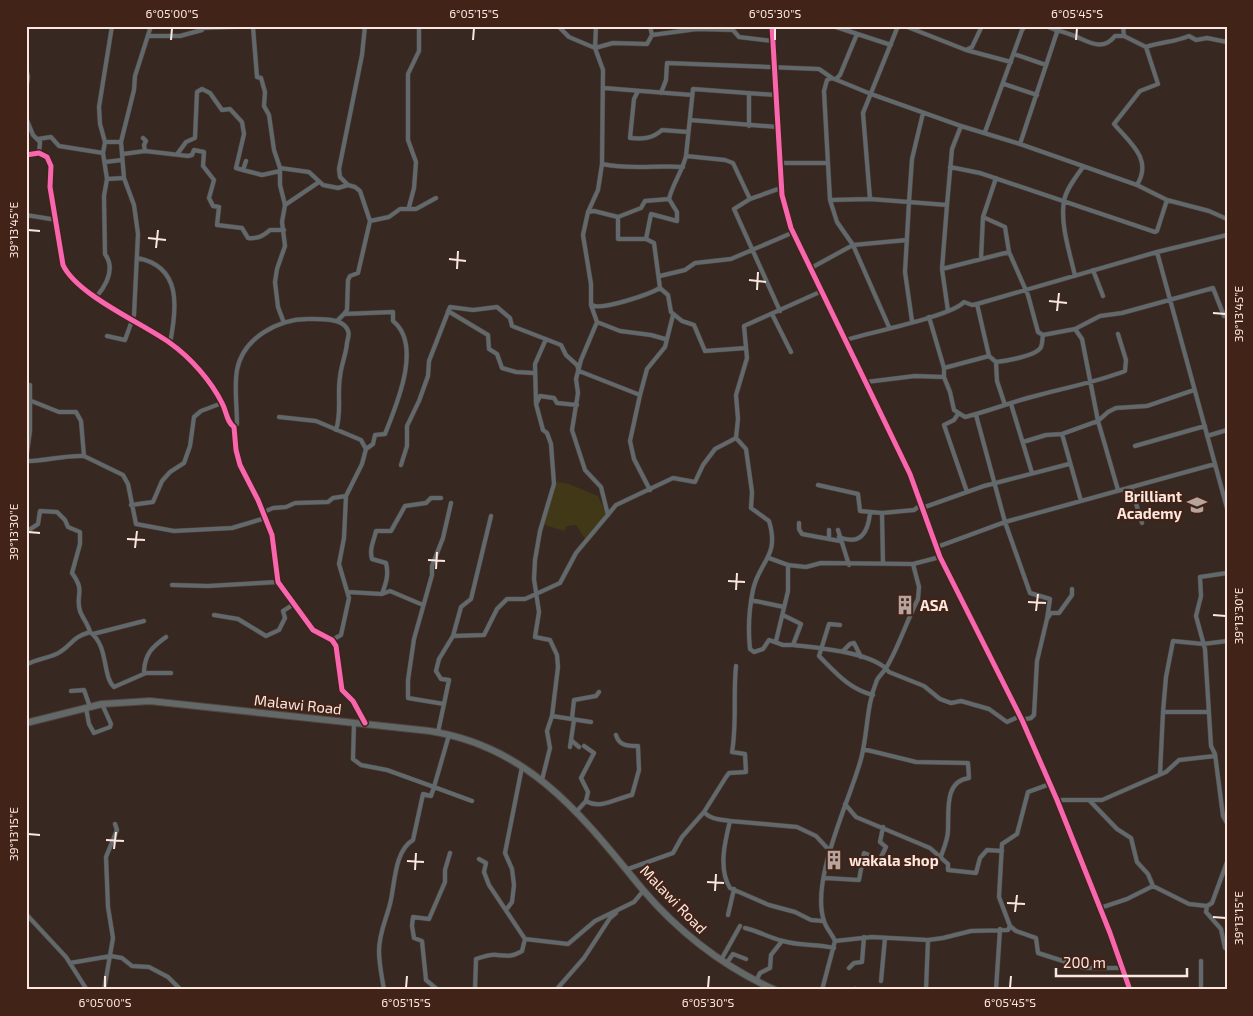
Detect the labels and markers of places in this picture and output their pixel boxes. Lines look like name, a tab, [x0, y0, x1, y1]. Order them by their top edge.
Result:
place label: Brilliant Academy	[1117, 487, 1183, 523]
school or university icon: Brilliant Academy	[1186, 494, 1208, 516]
building icon: ASA	[894, 594, 916, 616]
place label: ASA	[920, 596, 949, 614]
building icon: wakala shop	[823, 849, 845, 871]
place label: wakala shop	[849, 851, 939, 869]

